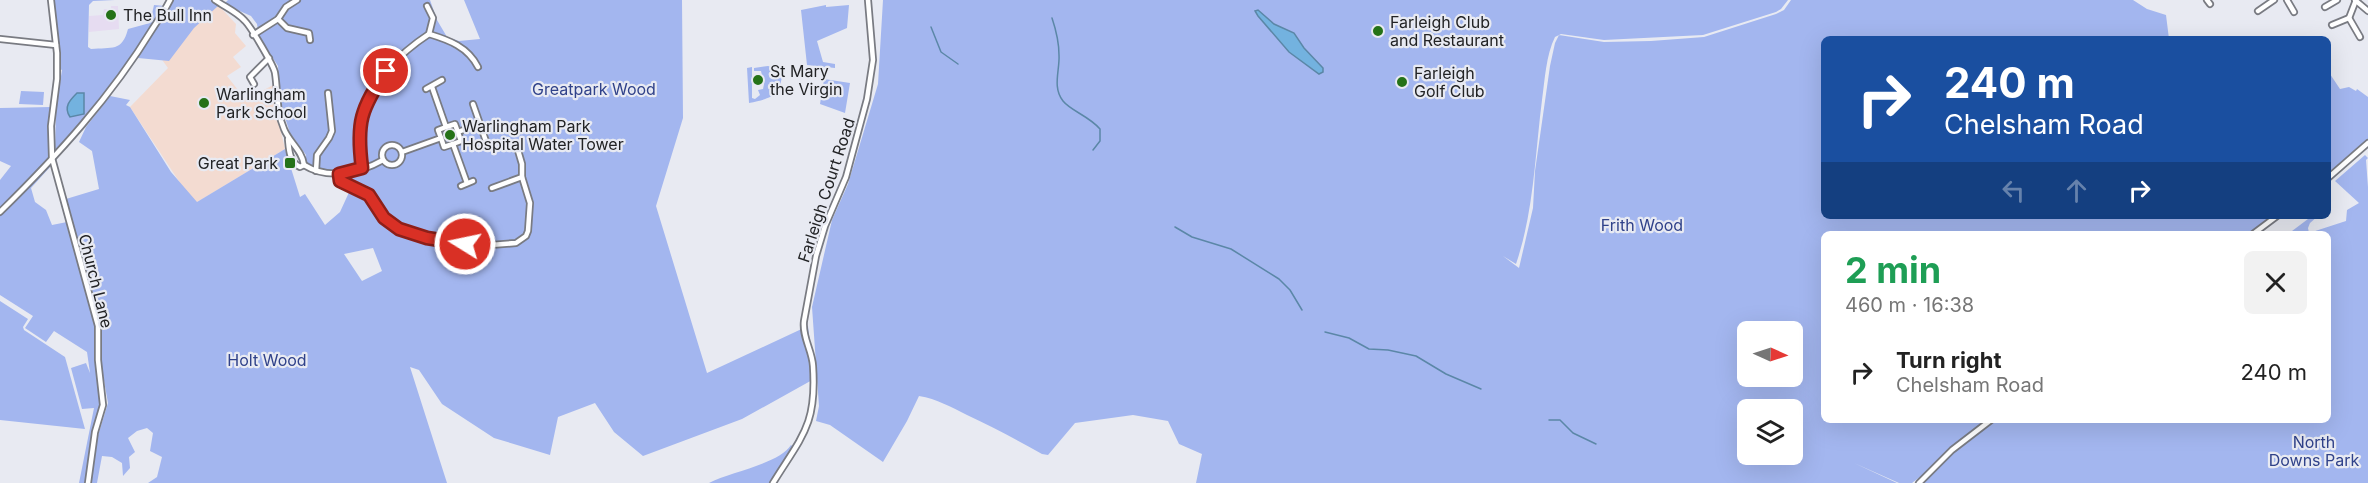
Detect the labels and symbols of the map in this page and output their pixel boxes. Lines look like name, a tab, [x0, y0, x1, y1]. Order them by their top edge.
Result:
place label: The Bull Inn	[123, 5, 212, 25]
marker: The Bull Inn	[104, 8, 118, 22]
place label: Farleigh Club and Restaurant	[1390, 12, 1504, 50]
marker: Farleigh Club and Restaurant	[1371, 24, 1385, 38]
pin	[360, 45, 411, 96]
place label: St Mary the Virgin	[770, 61, 842, 99]
place label: Farleigh Golf Club	[1414, 63, 1485, 101]
marker: St Mary the Virgin	[751, 73, 765, 87]
marker: Farleigh Golf Club	[1395, 75, 1409, 89]
park label: Greatpark Wood	[532, 79, 656, 99]
place label: Warlingham Park School	[216, 84, 307, 122]
marker: Warlingham Park School	[197, 96, 211, 110]
street label: Farleigh Court Road	[793, 115, 859, 265]
place label: Warlingham Park Hospital Water Tower	[462, 116, 624, 154]
marker: Warlingham Park Hospital Water Tower	[443, 128, 457, 142]
place label: Great Park	[198, 153, 278, 173]
marker: Great Park	[283, 156, 297, 170]
position arrow	[433, 212, 497, 276]
park label: Frith Wood	[1601, 215, 1683, 235]
street label: Church Lane	[75, 232, 117, 330]
north arrow	[1737, 321, 1803, 387]
park label: Holt Wood	[227, 350, 307, 370]
park label: North Downs Park	[2269, 432, 2360, 470]

